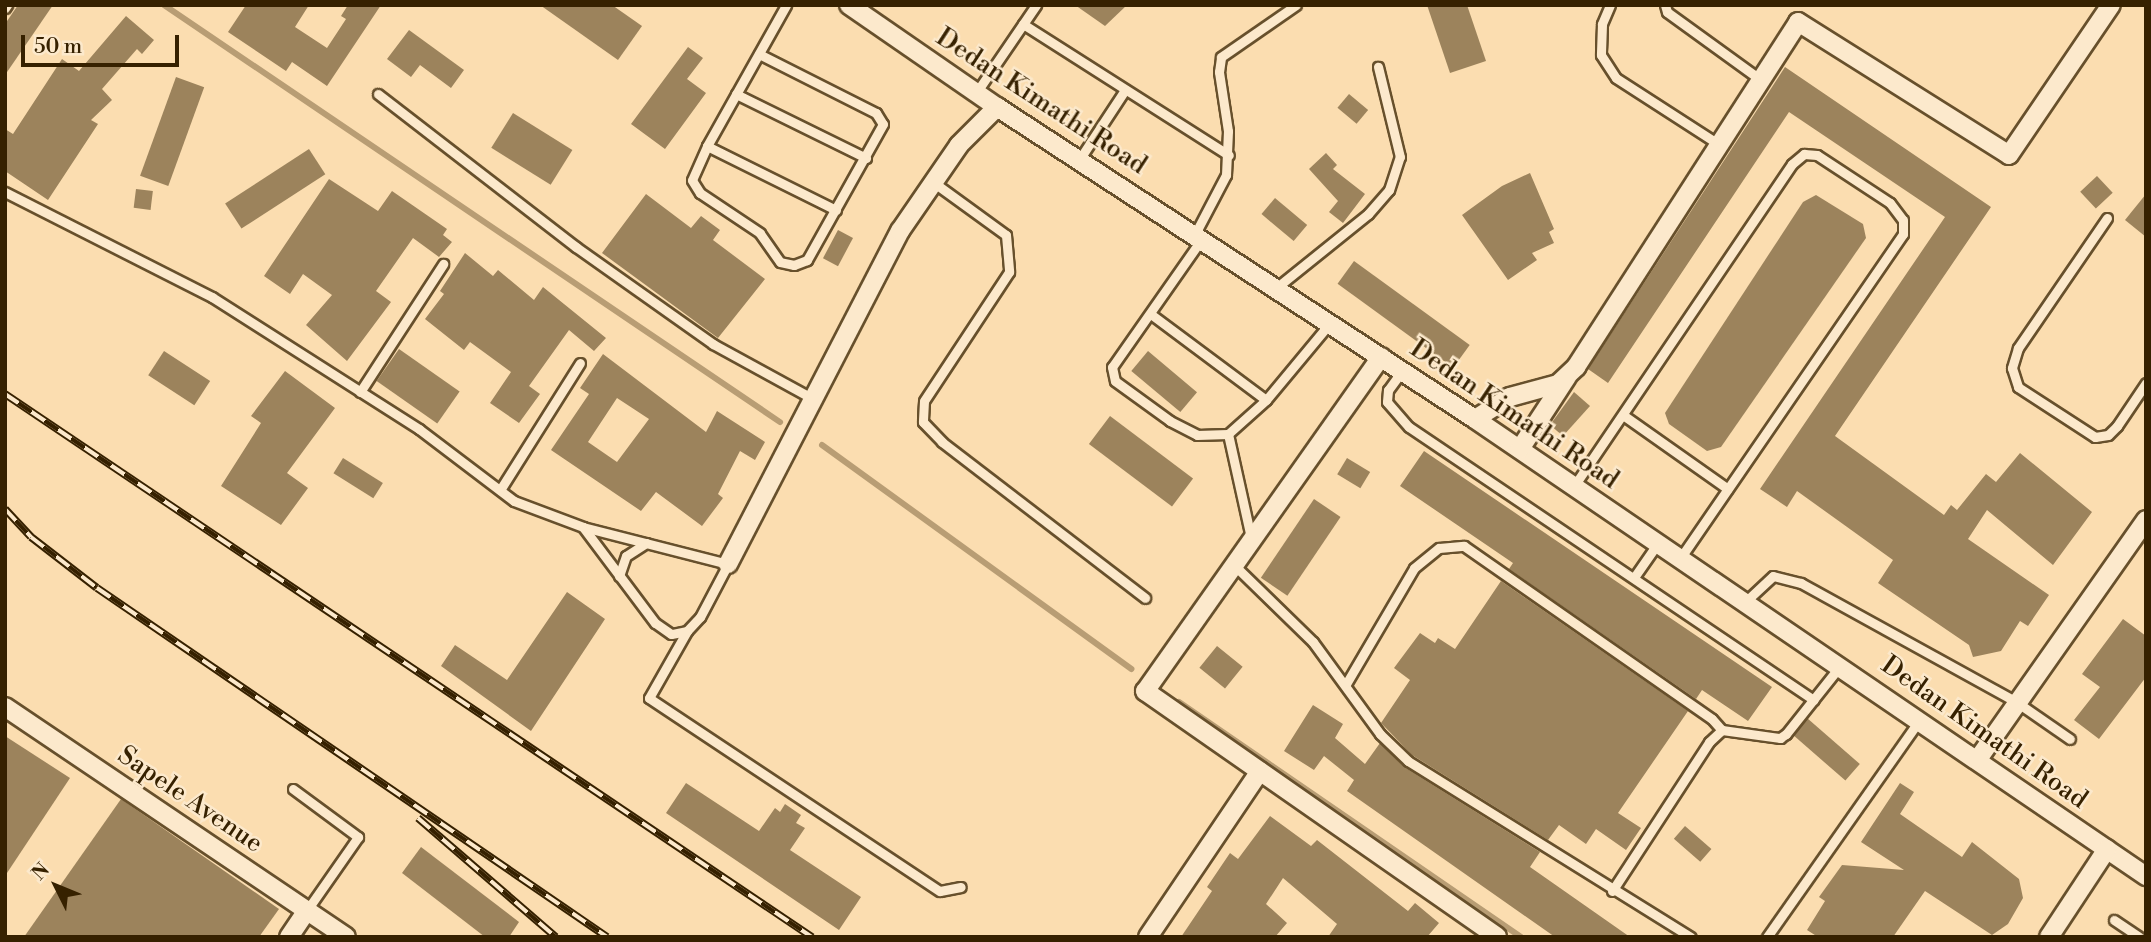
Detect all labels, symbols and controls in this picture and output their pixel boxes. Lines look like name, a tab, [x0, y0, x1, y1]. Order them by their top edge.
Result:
scale bar	[24, 21, 182, 65]
street label: Dedan Kimathi Road	[930, 22, 1152, 182]
text: 50 m	[34, 34, 82, 60]
street label: Dedan Kimathi Road	[1404, 334, 1624, 496]
street label: Dedan Kimathi Road	[1875, 650, 2093, 816]
street label: Sapele Avenue	[112, 740, 268, 860]
north arrow	[21, 851, 91, 921]
text: N	[27, 858, 55, 885]

